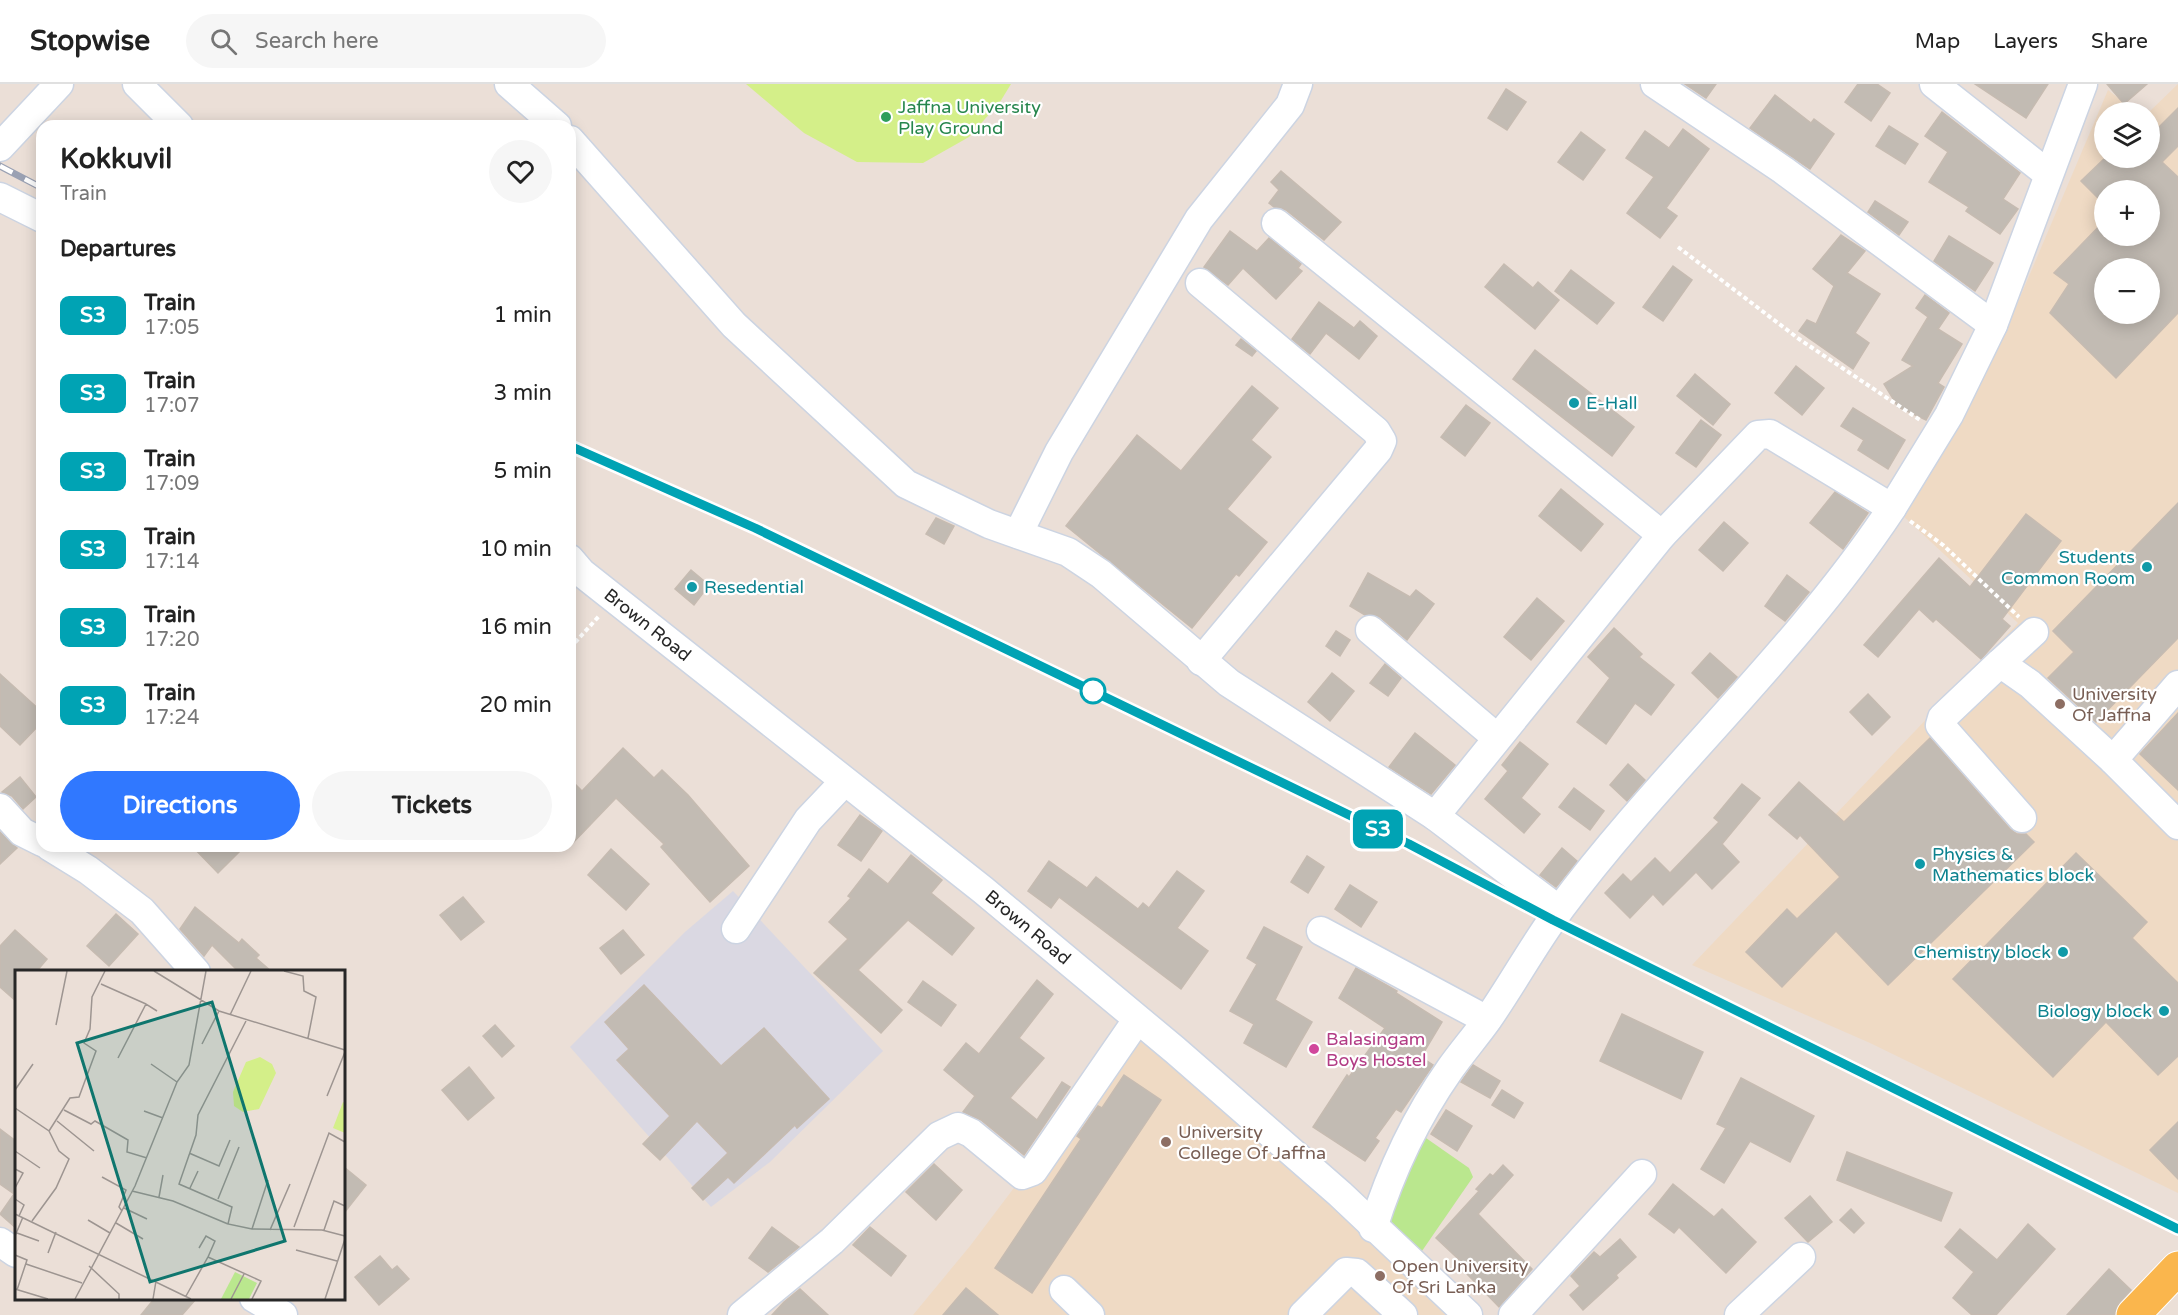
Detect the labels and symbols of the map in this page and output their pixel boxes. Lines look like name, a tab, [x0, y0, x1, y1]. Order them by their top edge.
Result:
place label: Jaffna University Play Ground	[898, 96, 1041, 139]
marker: Jaffna University Play Ground	[879, 110, 893, 124]
place label: E-Hall	[1586, 392, 1638, 414]
marker: E-Hall	[1567, 396, 1581, 410]
place label: Students Common Room	[2001, 546, 2135, 589]
marker: Students Common Room	[2140, 560, 2154, 574]
place label: Resedential	[704, 576, 804, 598]
marker: Resedential	[685, 580, 699, 594]
street label: Brown Road	[600, 584, 696, 666]
unlabelled marker	[1080, 678, 1106, 704]
place label: University Of Jaffna	[2072, 683, 2157, 726]
marker: University Of Jaffna	[2053, 697, 2067, 711]
line badge: S3	[1351, 810, 1405, 848]
place label: Physics & Mathematics block	[1932, 843, 2094, 886]
marker: Physics & Mathematics block	[1913, 857, 1927, 871]
street label: Brown Road	[980, 885, 1075, 969]
place label: Chemistry block	[1913, 941, 2051, 963]
marker: Chemistry block	[2056, 945, 2070, 959]
inset map	[15, 970, 345, 1300]
place label: Biology block	[2037, 1000, 2152, 1022]
marker: Biology block	[2157, 1004, 2171, 1018]
place label: Balasingam Boys Hostel	[1326, 1028, 1426, 1071]
marker: Balasingam Boys Hostel	[1307, 1042, 1321, 1056]
place label: University College Of Jaffna	[1178, 1121, 1326, 1164]
marker: University College Of Jaffna	[1159, 1135, 1173, 1149]
place label: Open University Of Sri Lanka	[1392, 1255, 1529, 1298]
marker: Open University Of Sri Lanka	[1373, 1269, 1387, 1283]

